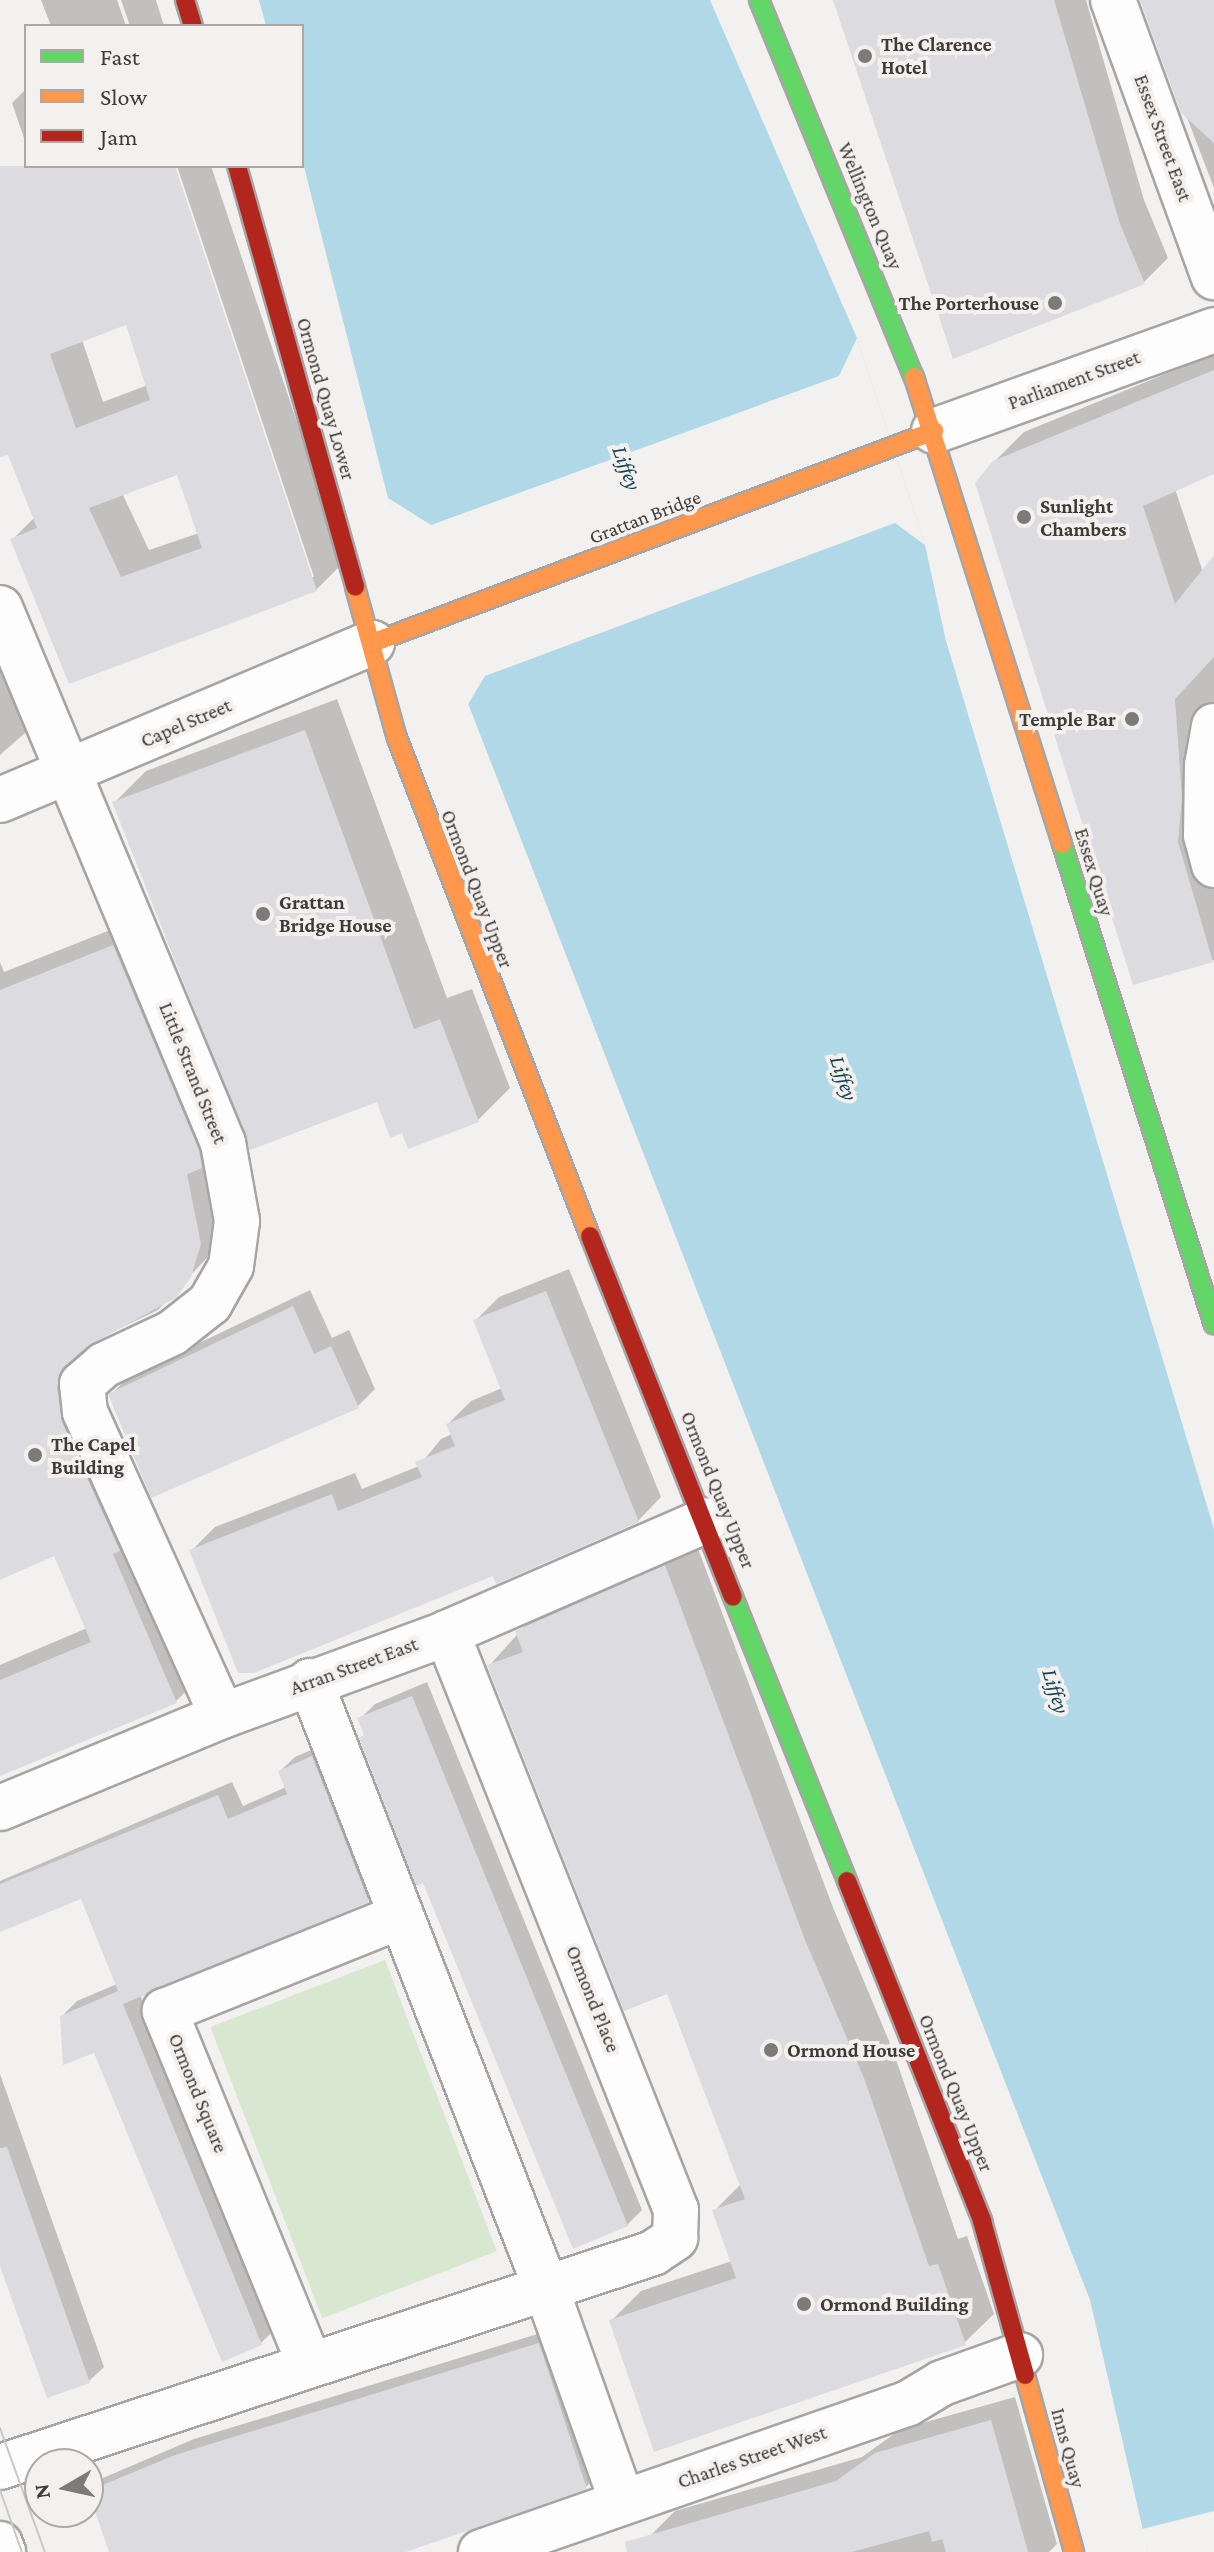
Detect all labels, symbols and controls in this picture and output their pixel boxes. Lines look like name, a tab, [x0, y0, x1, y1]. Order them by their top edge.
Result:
legend	[24, 24, 304, 168]
place label: The Clarence Hotel	[881, 32, 992, 79]
text: Fast	[100, 43, 140, 70]
marker: The Clarence Hotel	[856, 47, 874, 65]
street label: Essex Street East	[1129, 71, 1197, 205]
text: Slow	[100, 83, 147, 110]
text: Jam	[100, 123, 138, 150]
street label: Wellington Quay	[832, 139, 908, 273]
place label: The Porterhouse	[899, 291, 1039, 315]
marker: The Porterhouse	[1046, 294, 1064, 312]
street label: Ormond Quay Lower	[291, 315, 361, 483]
street label: Parliament Street	[1005, 345, 1143, 415]
water label: Liffey	[607, 442, 647, 494]
street label: Grattan Bridge	[586, 485, 704, 549]
place label: Sunlight Chambers	[1040, 494, 1126, 541]
marker: Sunlight Chambers	[1015, 508, 1033, 526]
street label: Capel Street	[137, 693, 235, 753]
place label: Temple Bar	[1019, 707, 1116, 731]
marker: Temple Bar	[1123, 710, 1141, 728]
street label: Ormond Quay Upper	[436, 807, 518, 971]
street label: Essex Quay	[1069, 825, 1119, 919]
place label: Grattan Bridge House	[279, 890, 392, 937]
marker: Grattan Bridge House	[254, 905, 272, 923]
street label: Little Strand Street	[154, 999, 232, 1147]
water label: Liffey	[824, 1052, 864, 1104]
street label: Ormond Quay Upper	[676, 1408, 760, 1572]
place label: The Capel Building	[51, 1432, 136, 1479]
marker: The Capel Building	[26, 1446, 44, 1464]
street label: Arran Street East	[287, 1632, 421, 1700]
water label: Liffey	[1036, 1665, 1076, 1717]
street label: Ormond Place	[561, 1942, 625, 2056]
street label: Ormond Quay Upper	[914, 2011, 998, 2175]
street label: Ormond Square	[163, 2030, 233, 2156]
place label: Ormond House	[787, 2038, 915, 2062]
marker: Ormond House	[762, 2041, 780, 2059]
place label: Ormond Building	[820, 2292, 968, 2316]
marker: Ormond Building	[795, 2295, 813, 2313]
street label: Inns Quay	[1046, 2406, 1090, 2490]
street label: Charles Street West	[674, 2420, 830, 2494]
north arrow	[24, 2448, 104, 2528]
text: N	[28, 2482, 55, 2501]

